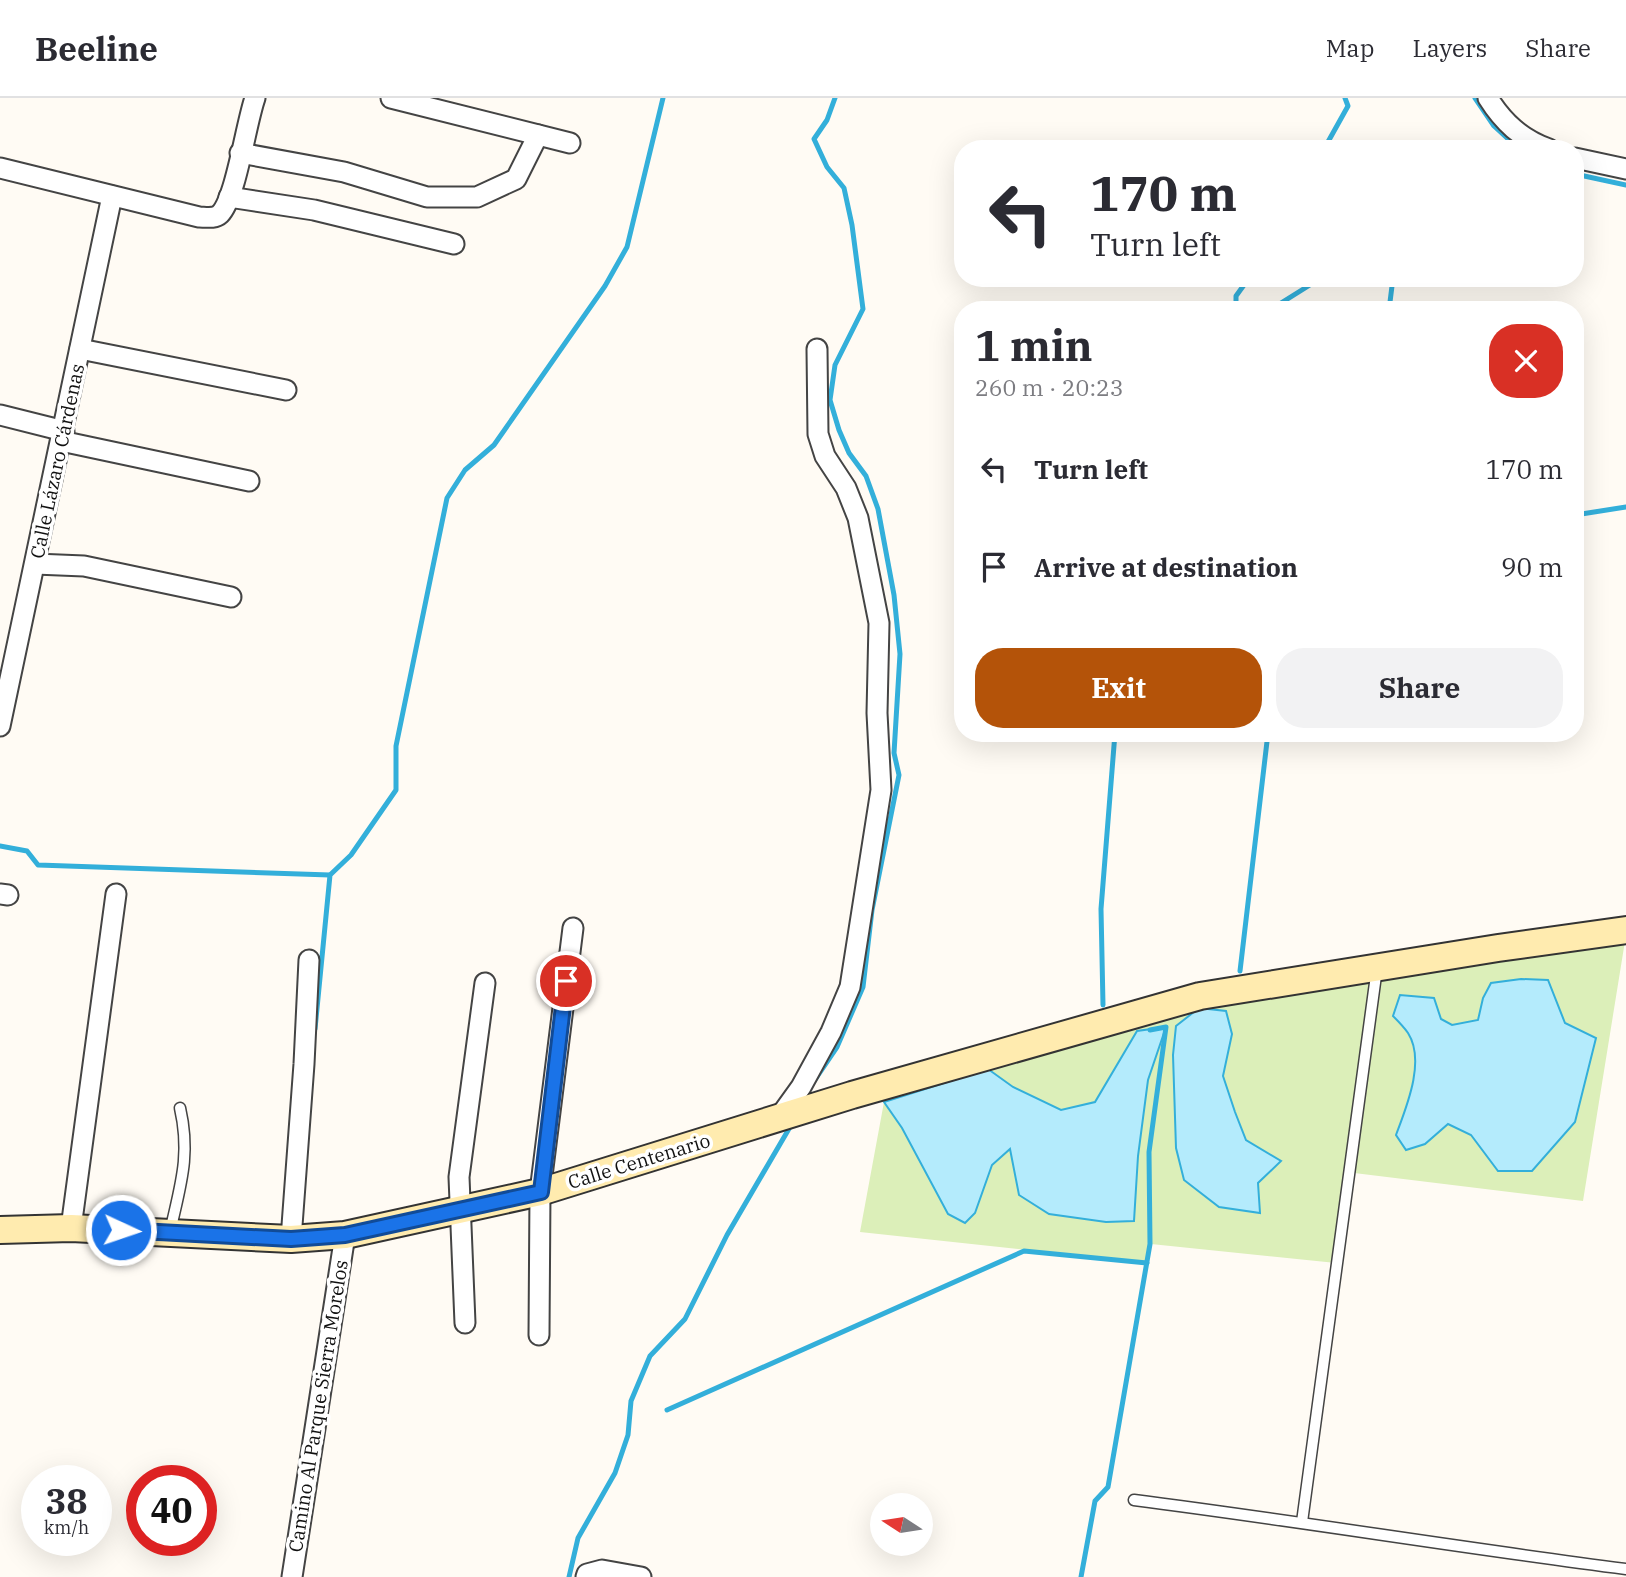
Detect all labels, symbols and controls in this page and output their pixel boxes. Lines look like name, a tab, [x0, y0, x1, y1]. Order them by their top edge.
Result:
text: Beeline	[35, 27, 158, 70]
text: Map	[1326, 32, 1374, 64]
text: Layers	[1412, 32, 1487, 64]
text: Share	[1525, 32, 1591, 64]
text: 170 m	[1090, 161, 1237, 224]
icon: left	[975, 168, 1066, 259]
text: Turn left	[1090, 223, 1221, 265]
text: 1 min	[975, 318, 1093, 373]
button: close	[1489, 324, 1563, 398]
street label: Calle Lázaro Cárdenas	[25, 362, 89, 560]
text: 260 m · 20:23	[975, 372, 1124, 402]
icon: left	[975, 450, 1013, 488]
text: Turn left	[1034, 452, 1148, 486]
text: 170 m	[1485, 452, 1563, 486]
icon: arrive	[975, 548, 1013, 586]
text: Arrive at destination	[1034, 550, 1298, 584]
text: 90 m	[1501, 550, 1563, 584]
button: Exit	[975, 648, 1262, 728]
button: Share	[1276, 648, 1563, 728]
pin	[536, 951, 596, 1011]
icon: arrive	[547, 962, 585, 1000]
street label: Calle Centenario	[565, 1128, 713, 1194]
position arrow	[84, 1193, 158, 1267]
street label: Camino Al Parque Sierra Morelos	[283, 1258, 353, 1554]
speed limit sign: 40	[126, 1465, 217, 1556]
text: 38	[45, 1478, 88, 1524]
north arrow	[870, 1493, 933, 1556]
map controls	[870, 1493, 933, 1556]
text: km/h	[44, 1516, 89, 1539]

